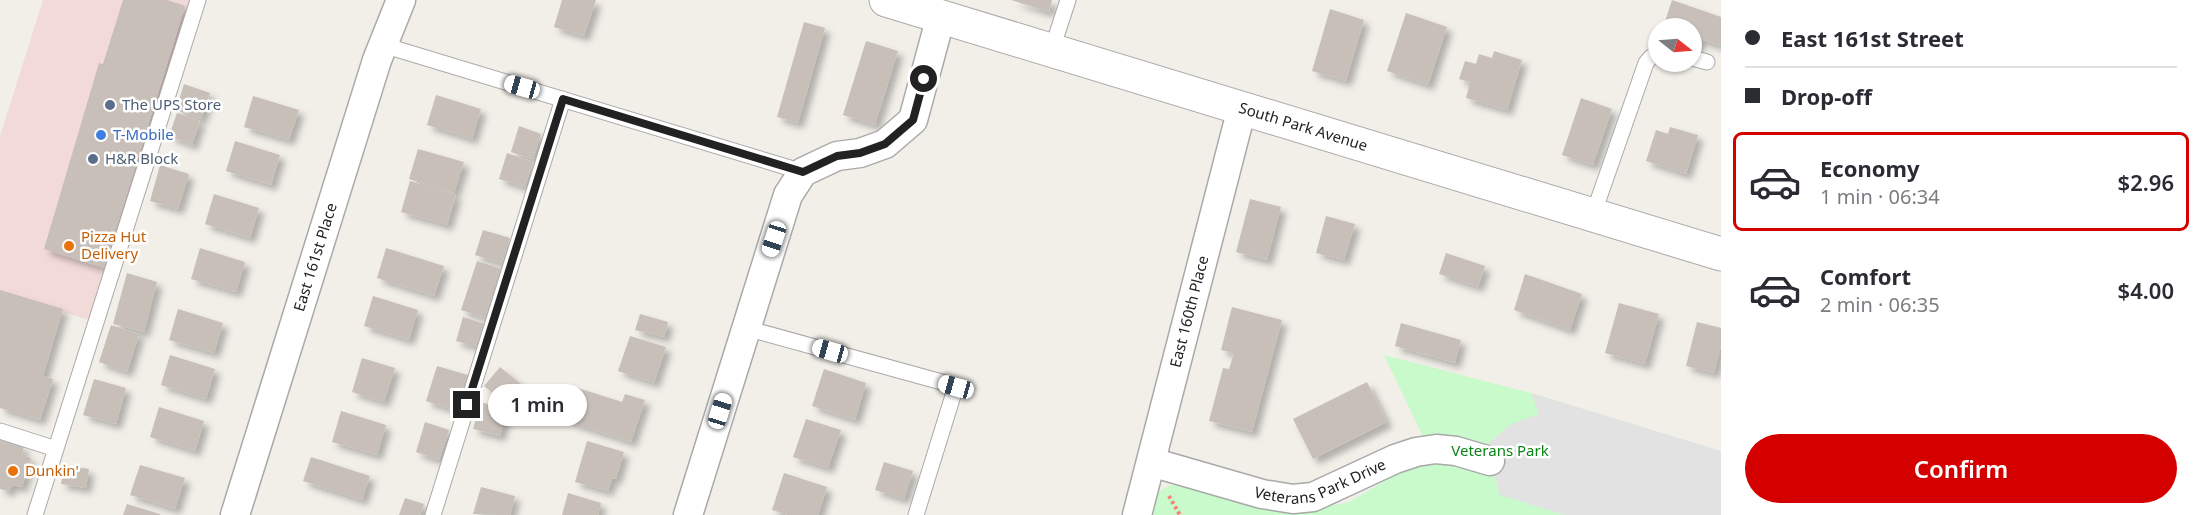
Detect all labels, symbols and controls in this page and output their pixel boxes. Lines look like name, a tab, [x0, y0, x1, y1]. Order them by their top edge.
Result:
north arrow	[1648, 18, 1702, 72]
map controls	[1648, 18, 1702, 72]
text: East 161st Street	[1781, 23, 1964, 53]
route start	[910, 65, 937, 92]
car	[502, 73, 542, 101]
text: Drop-off	[1781, 81, 1872, 111]
place label: The UPS Store	[122, 94, 221, 114]
street label: South Park Avenue	[1237, 97, 1370, 155]
marker: The UPS Store	[103, 98, 117, 112]
place label: T-Mobile	[113, 124, 174, 144]
marker: T-Mobile	[94, 128, 108, 142]
place label: H&R Block	[105, 148, 178, 168]
marker: H&R Block	[86, 152, 100, 166]
text: Economy	[1820, 153, 1919, 183]
icon: car	[1748, 155, 1802, 209]
text: $2.96	[2118, 167, 2174, 197]
text: 1 min · 06:34	[1820, 183, 1940, 210]
street label: East 161st Place	[288, 200, 341, 314]
car	[760, 219, 788, 259]
place label: Pizza Hut Delivery	[81, 226, 147, 263]
marker: Pizza Hut Delivery	[62, 239, 76, 253]
street label: East 160th Place	[1164, 253, 1213, 369]
text: Comfort	[1820, 261, 1911, 291]
icon: car	[1748, 263, 1802, 317]
text: $4.00	[2118, 275, 2174, 305]
text: 2 min · 06:35	[1820, 291, 1940, 318]
car	[810, 337, 850, 365]
car	[936, 373, 976, 401]
callout: 1 min	[488, 384, 587, 426]
route end	[453, 391, 480, 418]
text: 1 min	[510, 391, 565, 418]
car	[706, 391, 734, 431]
button: Confirm	[1745, 434, 2177, 503]
park label: Veterans Park	[1451, 440, 1549, 460]
street label: Veterans Park Drive	[1252, 454, 1389, 508]
place label: Dunkin'	[25, 460, 79, 480]
marker: Dunkin'	[6, 464, 20, 478]

